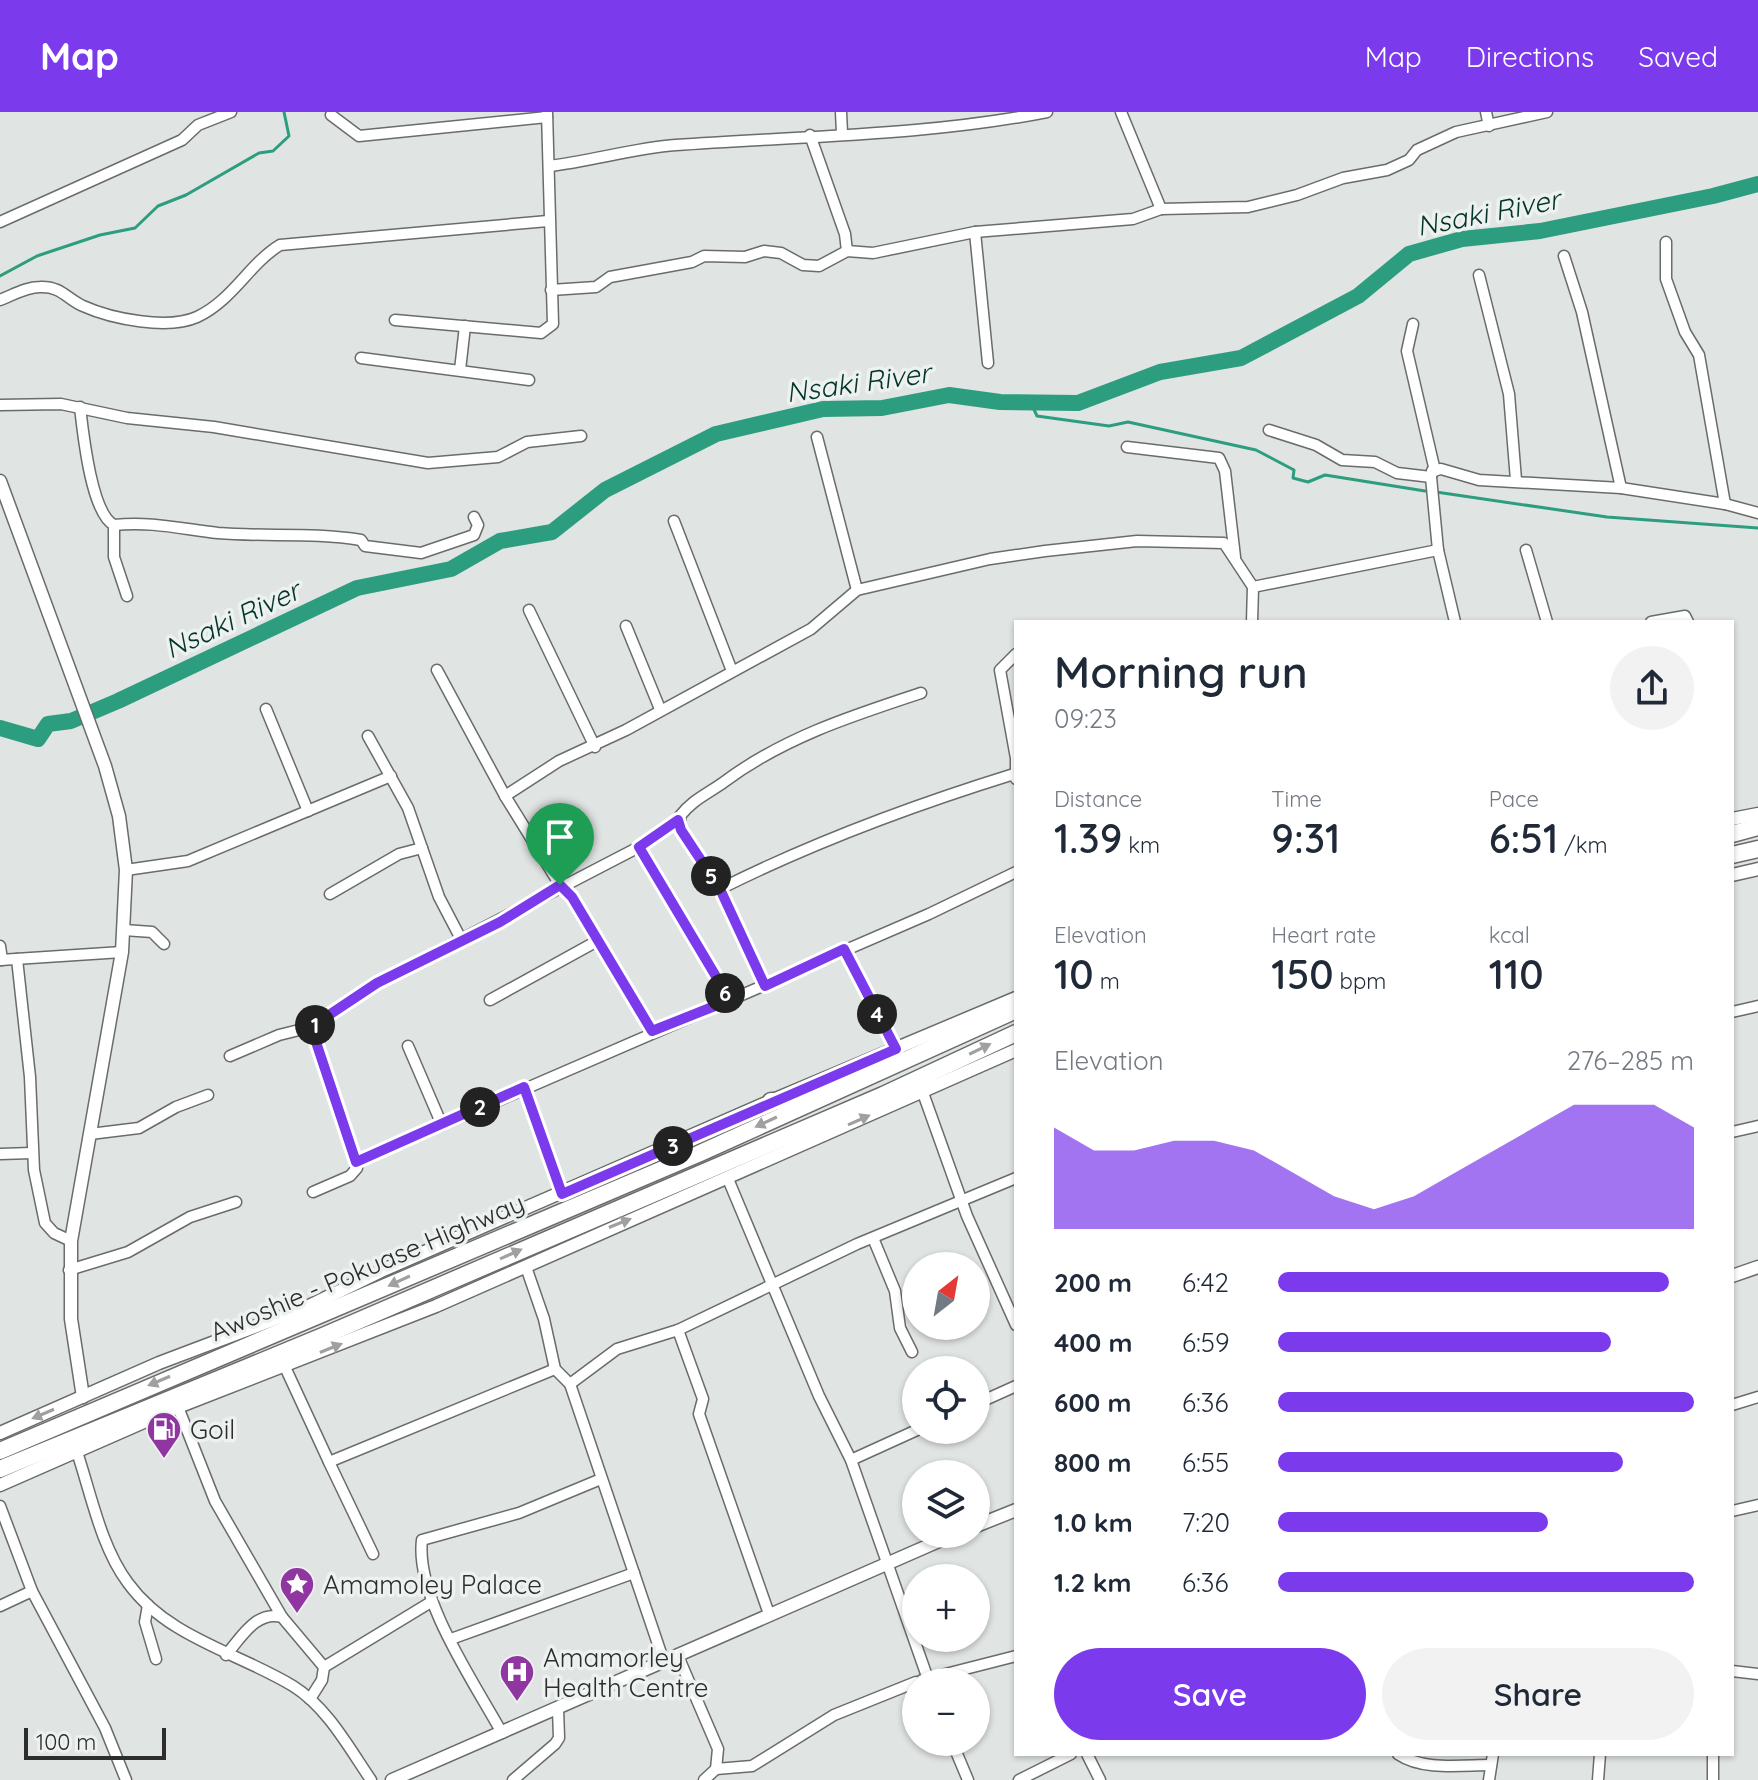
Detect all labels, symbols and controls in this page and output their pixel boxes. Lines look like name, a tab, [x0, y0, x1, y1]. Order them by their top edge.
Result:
text: Map	[40, 32, 119, 80]
text: Map	[1365, 39, 1422, 74]
text: Directions	[1466, 39, 1594, 74]
text: Saved	[1638, 39, 1718, 74]
water label: Nsaki River	[1413, 180, 1566, 243]
water label: Nsaki River	[784, 354, 936, 409]
water label: Nsaki River	[159, 571, 308, 666]
text: Morning run	[1054, 644, 1308, 699]
button: share	[1610, 646, 1694, 730]
text: 09:23	[1054, 702, 1117, 735]
text: Distance	[1054, 785, 1142, 813]
text: Time	[1271, 785, 1322, 813]
text: Pace	[1489, 785, 1539, 813]
pin	[526, 803, 594, 885]
text: 1.39	[1054, 813, 1122, 863]
text: 9:31	[1271, 813, 1340, 863]
text: 6:51	[1489, 813, 1558, 863]
icon: arrive	[538, 815, 582, 859]
text: km	[1122, 831, 1160, 859]
text: /km	[1558, 831, 1608, 859]
pin: 5	[691, 856, 731, 896]
text: 5	[705, 862, 717, 890]
text: Elevation	[1054, 921, 1147, 949]
text: Heart rate	[1271, 921, 1376, 949]
text: kcal	[1489, 921, 1530, 949]
text: 10	[1054, 949, 1094, 999]
text: 150	[1271, 949, 1334, 999]
text: 110	[1489, 949, 1544, 999]
text: m	[1094, 967, 1120, 995]
text: bpm	[1334, 967, 1386, 995]
pin: 6	[705, 973, 745, 1013]
text: 6	[719, 979, 731, 1007]
pin: 4	[857, 994, 897, 1034]
text: 4	[871, 1000, 883, 1028]
pin: 1	[295, 1005, 335, 1045]
text: 1	[311, 1011, 319, 1039]
one-way arrow	[968, 1042, 991, 1056]
text: Elevation	[1054, 1044, 1164, 1077]
text: 276–285 m	[1567, 1044, 1694, 1077]
pin: 2	[460, 1087, 500, 1127]
text: 2	[474, 1093, 486, 1121]
one-way arrow	[847, 1113, 871, 1126]
one-way arrow	[754, 1115, 778, 1129]
pin: 3	[653, 1126, 693, 1166]
text: 3	[667, 1132, 679, 1160]
street label: Awoshie - Pokuase Highway	[205, 1186, 529, 1348]
one-way arrow	[609, 1216, 633, 1229]
one-way arrow	[499, 1248, 522, 1261]
north arrow	[902, 1252, 990, 1340]
map controls	[902, 1252, 990, 1756]
text: 200 m	[1054, 1266, 1132, 1299]
text: 6:42	[1182, 1266, 1229, 1299]
one-way arrow	[387, 1274, 411, 1288]
text: 400 m	[1054, 1326, 1132, 1359]
text: 6:59	[1182, 1326, 1230, 1359]
one-way arrow	[319, 1341, 343, 1354]
button: locate	[902, 1356, 990, 1444]
one-way arrow	[147, 1375, 171, 1388]
text: 600 m	[1054, 1386, 1132, 1419]
text: 6:36	[1182, 1386, 1228, 1419]
one-way arrow	[32, 1408, 55, 1421]
fuel station icon: Goil	[145, 1410, 183, 1460]
place label: Goil	[190, 1413, 235, 1446]
text: 800 m	[1054, 1446, 1131, 1479]
text: 6:55	[1182, 1446, 1229, 1479]
button: layers	[902, 1460, 990, 1548]
text: 1.0 km	[1054, 1506, 1133, 1539]
text: 7:20	[1182, 1506, 1230, 1539]
button: +	[902, 1564, 990, 1652]
place icon: Amamoley Palace	[278, 1565, 316, 1615]
text: 1.2 km	[1054, 1566, 1131, 1599]
text: 6:36	[1182, 1566, 1228, 1599]
place label: Amamoley Palace	[323, 1568, 542, 1601]
place label: Amamorley Health Centre	[543, 1641, 709, 1704]
button: Save	[1054, 1648, 1366, 1740]
button: Share	[1382, 1648, 1694, 1740]
hospital icon: Amamorley Health Centre	[498, 1653, 536, 1703]
button: −	[902, 1668, 990, 1756]
scale bar	[24, 1724, 166, 1760]
text: 100 m	[36, 1728, 96, 1756]

